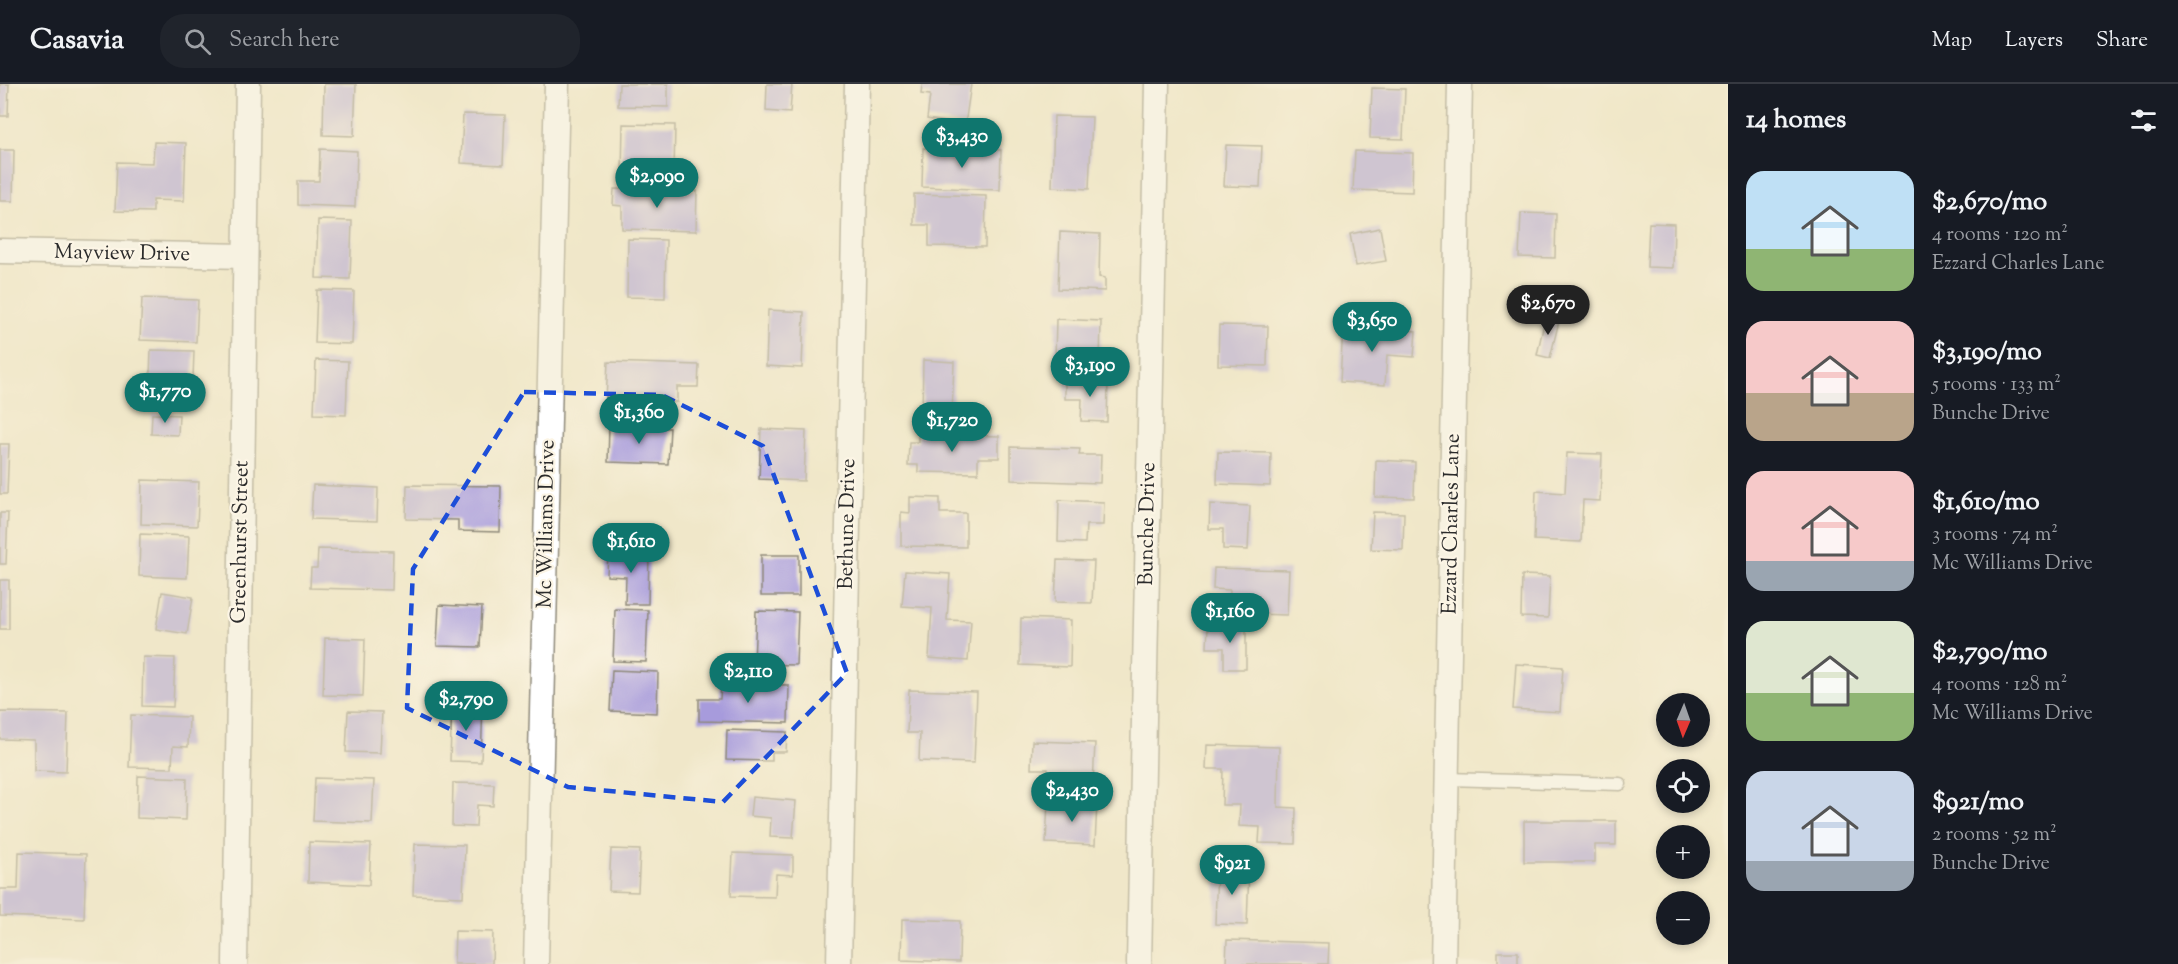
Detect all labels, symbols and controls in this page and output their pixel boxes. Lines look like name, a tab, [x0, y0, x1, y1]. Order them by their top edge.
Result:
search box	[160, 14, 580, 68]
text: Casavia	[30, 21, 124, 61]
icon: search	[181, 25, 214, 58]
text: Search here	[229, 25, 339, 57]
text: Map	[1932, 26, 1972, 56]
text: Layers	[2005, 26, 2063, 56]
text: Share	[2096, 26, 2148, 56]
text: 14 homes	[1746, 102, 1846, 139]
icon: filters	[2127, 104, 2160, 137]
pin: $3,430	[913, 118, 1011, 169]
text: $3,430	[936, 123, 988, 152]
pin: $2,090	[608, 158, 706, 209]
text: $2,090	[629, 163, 685, 192]
text: $2,670/mo	[1932, 184, 2047, 221]
icon: home	[1794, 195, 1866, 267]
text: 4 rooms · 120 m²	[1932, 221, 2068, 250]
street label: Mayview Drive	[54, 238, 190, 270]
text: Ezzard Charles Lane	[1932, 250, 2104, 279]
pin: $2,670	[1499, 285, 1597, 336]
text: $2,670	[1521, 290, 1575, 319]
pin: $3,650	[1323, 302, 1421, 353]
text: $3,650	[1347, 307, 1397, 336]
text: $3,190/mo	[1932, 334, 2042, 371]
icon: home	[1794, 345, 1866, 417]
pin: $3,190	[1041, 347, 1139, 398]
text: $3,190	[1065, 352, 1115, 381]
text: 5 rooms · 133 m²	[1932, 371, 2061, 400]
pin: $1,770	[116, 373, 214, 424]
text: $1,770	[139, 378, 191, 407]
pin: $1,360	[590, 394, 688, 445]
text: $1,360	[614, 399, 664, 428]
text: Bunche Drive	[1932, 400, 2050, 429]
pin: $1,720	[903, 402, 1001, 453]
text: $1,720	[926, 407, 978, 436]
street label: Ezzard Charles Lane	[1435, 433, 1469, 615]
street label: Mc Williams Drive	[531, 439, 563, 609]
street label: Bethune Drive	[832, 458, 864, 590]
street label: Greenhurst Street	[225, 460, 257, 624]
street label: Bunche Drive	[1132, 462, 1164, 586]
text: $1,610/mo	[1932, 484, 2040, 521]
icon: home	[1794, 495, 1866, 567]
text: 3 rooms · 74 m²	[1932, 521, 2058, 550]
pin: $1,610	[582, 523, 680, 574]
text: $1,610	[607, 528, 655, 557]
text: Mc Williams Drive	[1932, 550, 2093, 579]
pin: $1,160	[1181, 593, 1279, 644]
text: $1,160	[1205, 598, 1255, 627]
text: $2,790/mo	[1932, 634, 2047, 671]
icon: home	[1794, 645, 1866, 717]
pin: $2,110	[699, 653, 797, 704]
text: $2,110	[724, 658, 773, 687]
text: 4 rooms · 128 m²	[1932, 671, 2067, 700]
pin: $2,790	[417, 681, 515, 732]
text: $2,790	[439, 686, 493, 715]
north arrow	[1656, 693, 1710, 747]
map controls	[1656, 693, 1710, 945]
text: Mc Williams Drive	[1932, 700, 2093, 729]
button: locate	[1656, 759, 1710, 813]
pin: $2,430	[1023, 772, 1121, 823]
text: $2,430	[1045, 777, 1099, 806]
text: $921/mo	[1932, 784, 2024, 821]
icon: home	[1794, 795, 1866, 867]
text: 2 rooms · 52 m²	[1932, 821, 2057, 850]
button: +	[1656, 825, 1710, 879]
pin: $921	[1196, 845, 1268, 896]
text: $921	[1214, 850, 1250, 879]
text: Bunche Drive	[1932, 850, 2050, 879]
button: −	[1656, 891, 1710, 945]

